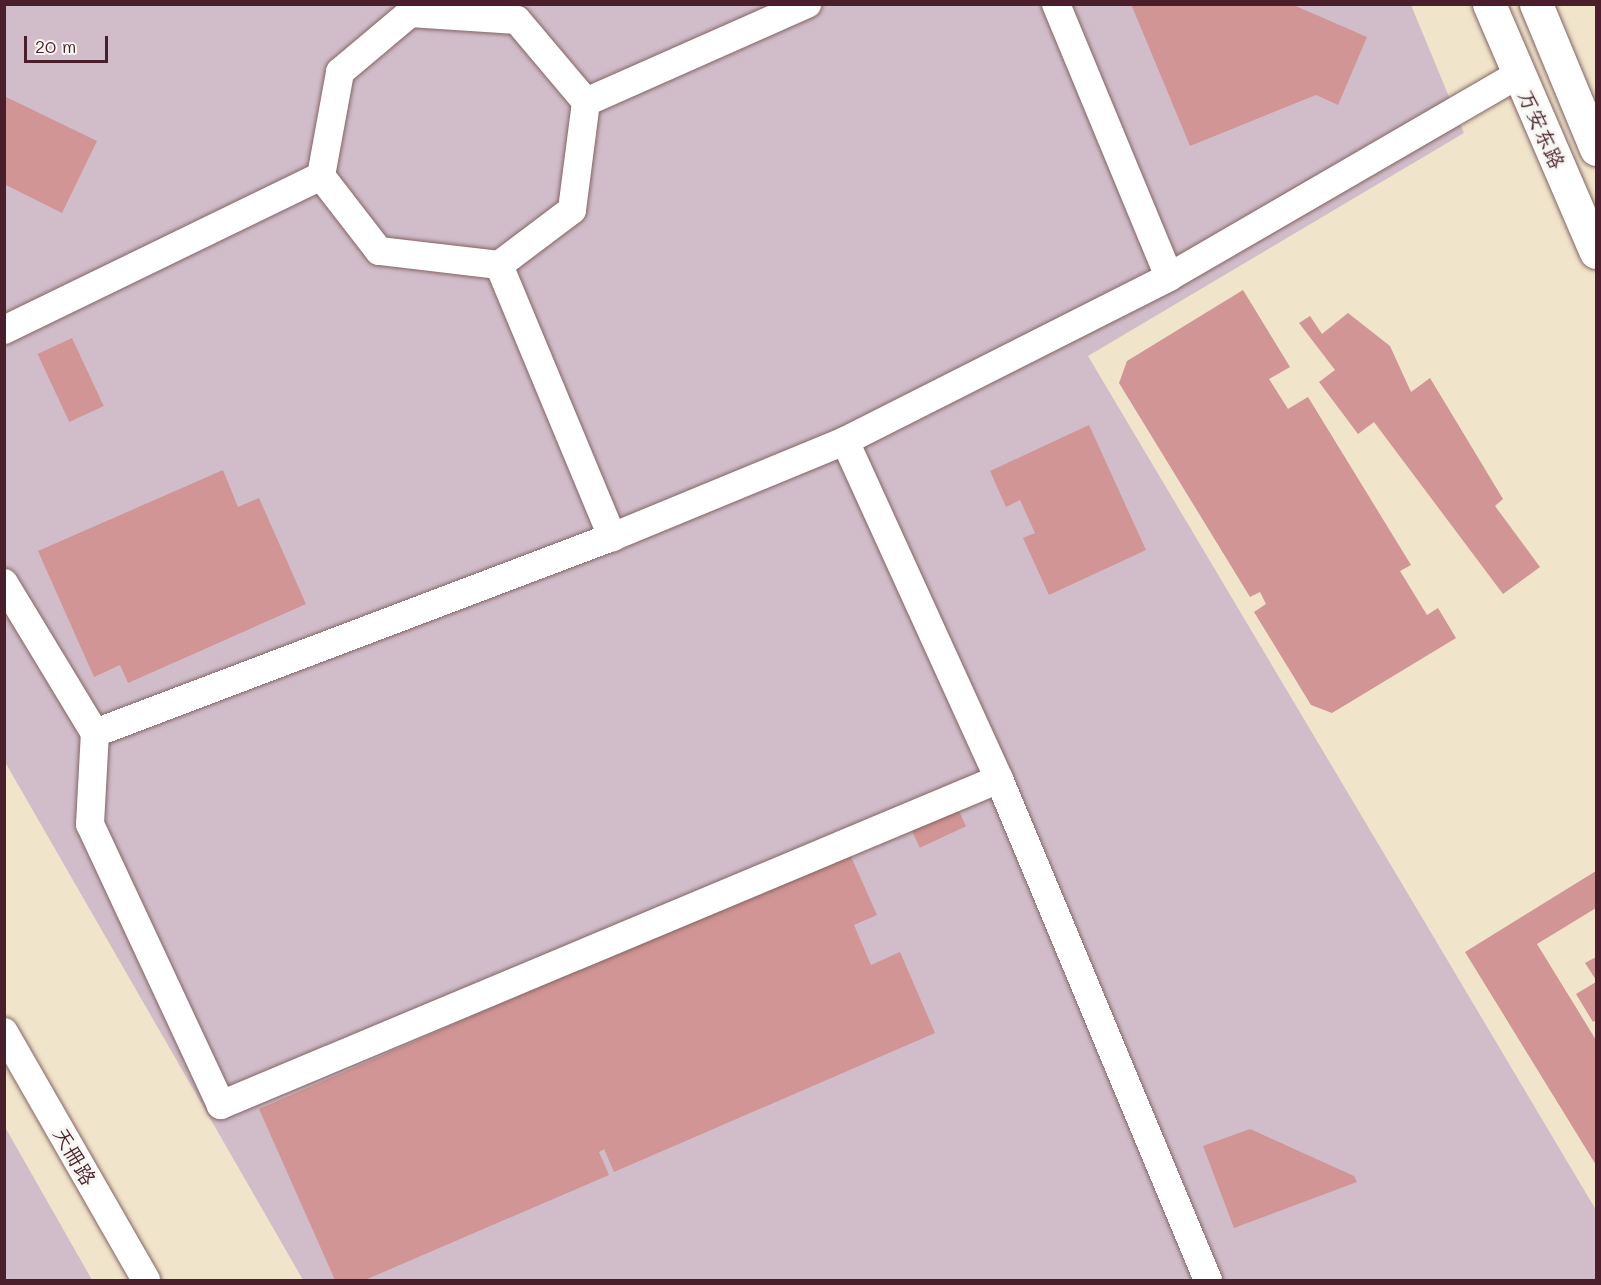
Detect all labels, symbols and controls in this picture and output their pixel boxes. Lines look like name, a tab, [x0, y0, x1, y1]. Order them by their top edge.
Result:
scale bar	[27, 24, 111, 62]
text: 20 m	[35, 34, 76, 58]
street label: 万安东路	[1513, 86, 1571, 172]
street label: 天册路	[48, 1122, 102, 1190]

